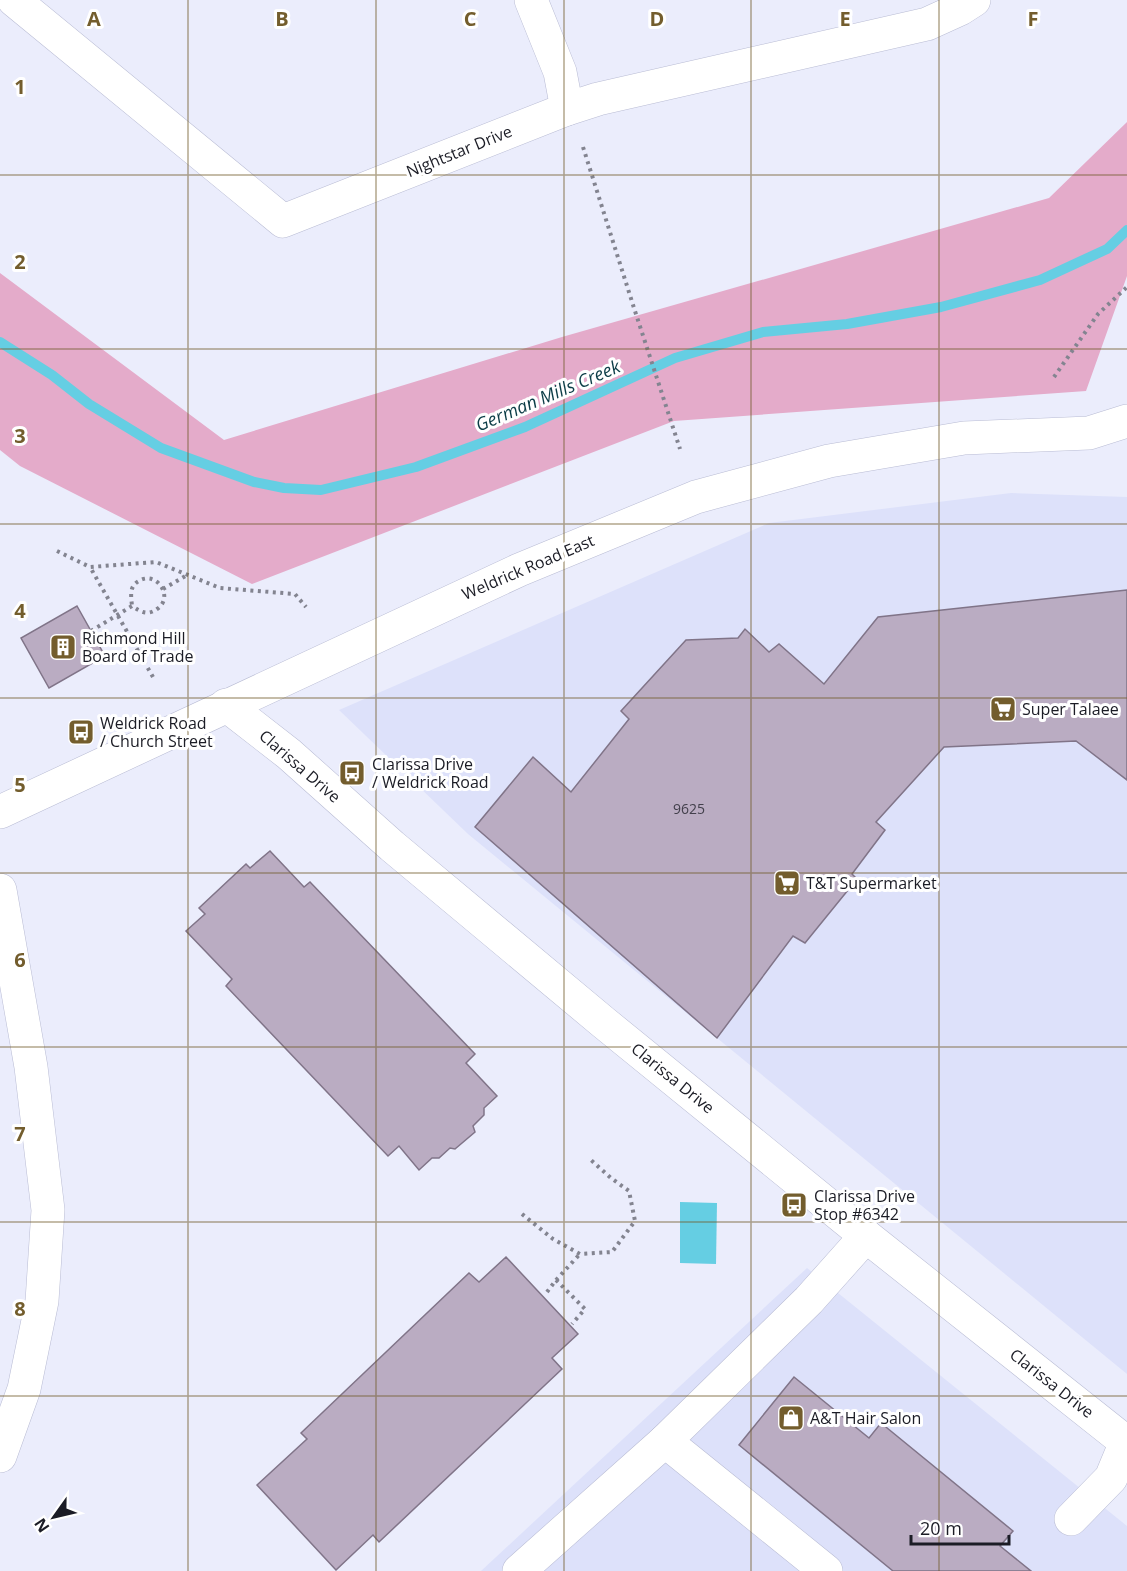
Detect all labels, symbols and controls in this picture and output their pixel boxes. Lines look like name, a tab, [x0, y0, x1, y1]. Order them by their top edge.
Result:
text: A	[87, 5, 101, 32]
text: B	[275, 5, 289, 32]
text: C	[464, 5, 477, 32]
text: D	[650, 5, 664, 32]
text: E	[839, 5, 851, 32]
text: F	[1028, 5, 1038, 32]
text: 1	[14, 73, 26, 100]
street label: Nightstar Drive	[403, 120, 515, 182]
text: 2	[14, 248, 26, 275]
water label: German Mills Creek	[472, 353, 625, 436]
text: 3	[14, 422, 26, 449]
street label: Weldrick Road East	[458, 529, 598, 605]
text: 4	[14, 597, 26, 624]
place label: Richmond Hill Board of Trade	[82, 627, 194, 667]
building icon: Richmond Hill Board of Trade	[48, 632, 78, 662]
supermarket icon: Super Talaee	[988, 694, 1018, 724]
place label: Super Talaee	[1022, 698, 1119, 720]
place label: Weldrick Road / Church Street	[100, 712, 213, 752]
bus stop icon: Weldrick Road / Church Street	[66, 717, 96, 747]
street label: Clarissa Drive	[255, 725, 345, 807]
place label: Clarissa Drive / Weldrick Road	[372, 753, 489, 793]
bus stop icon: Clarissa Drive / Weldrick Road	[337, 758, 367, 788]
text: 5	[14, 771, 26, 798]
house number: 9625	[673, 799, 705, 818]
supermarket icon: T&T Supermarket	[772, 868, 802, 898]
place label: T&T Supermarket	[806, 872, 937, 894]
text: 6	[14, 946, 26, 973]
street label: Clarissa Drive	[627, 1038, 719, 1118]
text: 7	[14, 1120, 26, 1147]
place label: Clarissa Drive Stop #6342	[814, 1185, 915, 1225]
bus stop icon: Clarissa Drive Stop #6342	[779, 1190, 809, 1220]
text: 8	[14, 1295, 26, 1322]
street label: Clarissa Drive	[1005, 1343, 1099, 1423]
shop icon: A&T Hair Salon	[776, 1403, 806, 1433]
place label: A&T Hair Salon	[810, 1407, 921, 1429]
north arrow	[24, 1487, 84, 1547]
scale bar	[911, 1508, 1008, 1546]
text: N	[29, 1514, 54, 1537]
text: 20 m	[920, 1516, 962, 1540]

